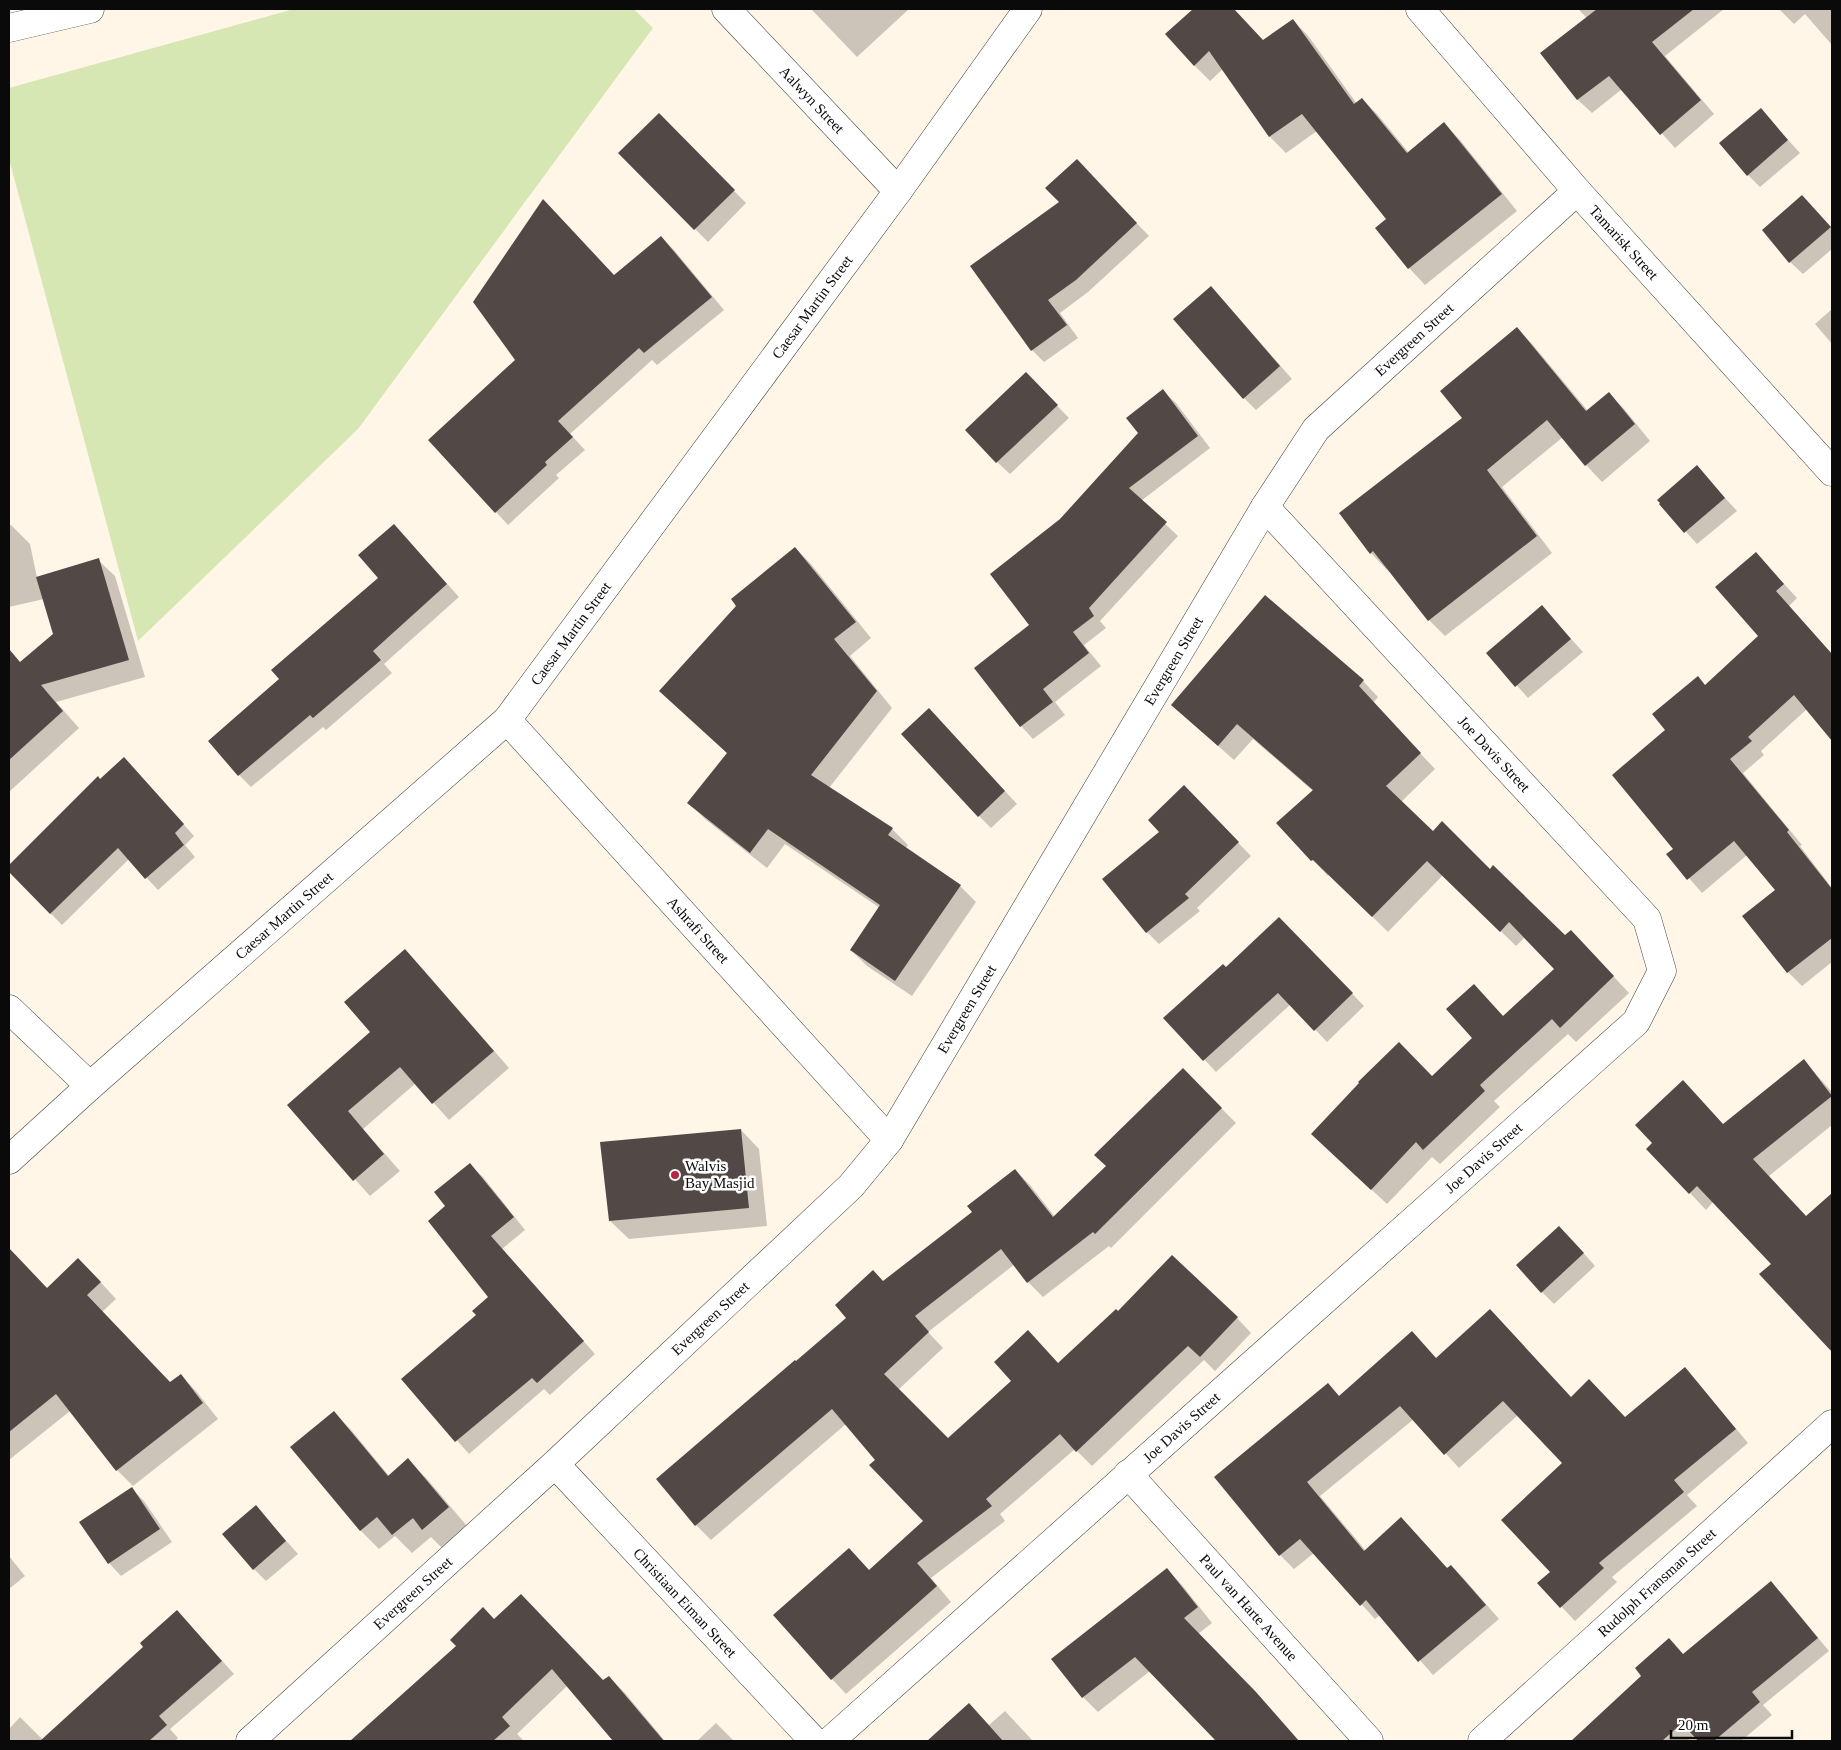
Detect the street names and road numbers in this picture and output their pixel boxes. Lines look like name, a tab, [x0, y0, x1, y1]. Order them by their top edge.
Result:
street label: Aalwyn Street	[776, 63, 848, 137]
street label: Tamarisk Street	[1586, 202, 1662, 284]
street label: Caesar Martin Street	[769, 252, 856, 362]
street label: Evergreen Street	[1372, 299, 1457, 379]
street label: Caesar Martin Street	[528, 578, 615, 688]
street label: Evergreen Street	[1141, 613, 1206, 708]
street label: Joe Davis Street	[1455, 713, 1534, 796]
street label: Caesar Martin Street	[232, 868, 337, 963]
street label: Ashrafi Street	[664, 894, 733, 967]
street label: Evergreen Street	[934, 961, 1000, 1056]
street label: Joe Davis Street	[1442, 1119, 1526, 1196]
street label: Evergreen Street	[668, 1277, 753, 1358]
street label: Joe Davis Street	[1140, 1388, 1224, 1466]
street label: Rudolph Fransman Street	[1595, 1525, 1720, 1640]
street label: Christiaan Eiman Street	[630, 1545, 740, 1661]
street label: Paul van Harte Avenue	[1197, 1551, 1301, 1664]
street label: Evergreen Street	[370, 1553, 456, 1633]

